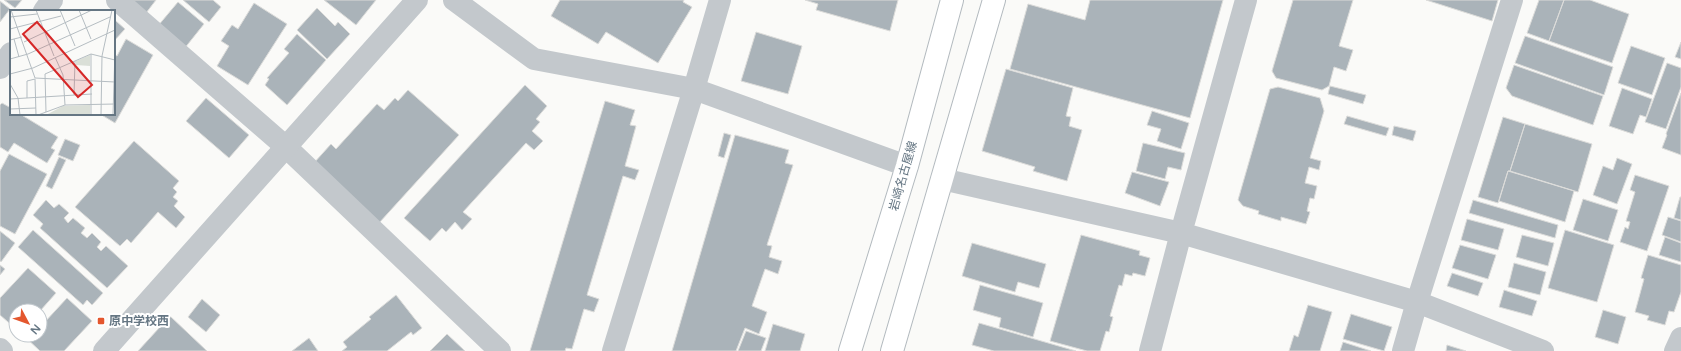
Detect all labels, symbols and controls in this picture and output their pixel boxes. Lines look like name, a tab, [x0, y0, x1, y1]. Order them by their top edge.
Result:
inset map	[10, 10, 115, 115]
street label: 岩崎名古屋線	[886, 139, 920, 213]
north arrow	[8, 303, 48, 343]
place label: 原中学校西	[109, 314, 169, 328]
marker: 原中学校西	[96, 316, 106, 326]
text: N	[27, 322, 43, 337]

